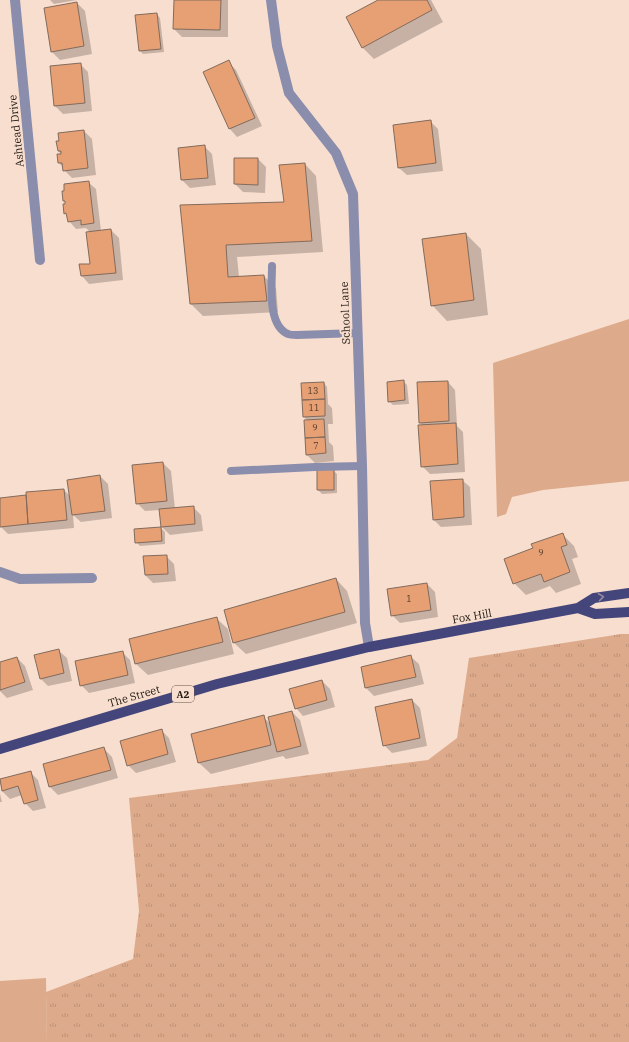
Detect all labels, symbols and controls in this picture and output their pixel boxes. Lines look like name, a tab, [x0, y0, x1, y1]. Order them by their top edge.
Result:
street label: Ashtead Drive	[5, 94, 27, 168]
street label: School Lane	[337, 281, 353, 345]
house number: 13	[308, 385, 318, 396]
house number: 11	[309, 402, 319, 413]
house number: 9	[312, 422, 318, 433]
house number: 7	[313, 440, 319, 451]
house number: 9	[538, 547, 544, 558]
house number: 1	[406, 593, 412, 604]
one-way arrow	[598, 593, 604, 602]
street label: Fox Hill	[451, 606, 493, 626]
street label: The Street	[106, 682, 162, 710]
road number: A2	[172, 686, 194, 702]

